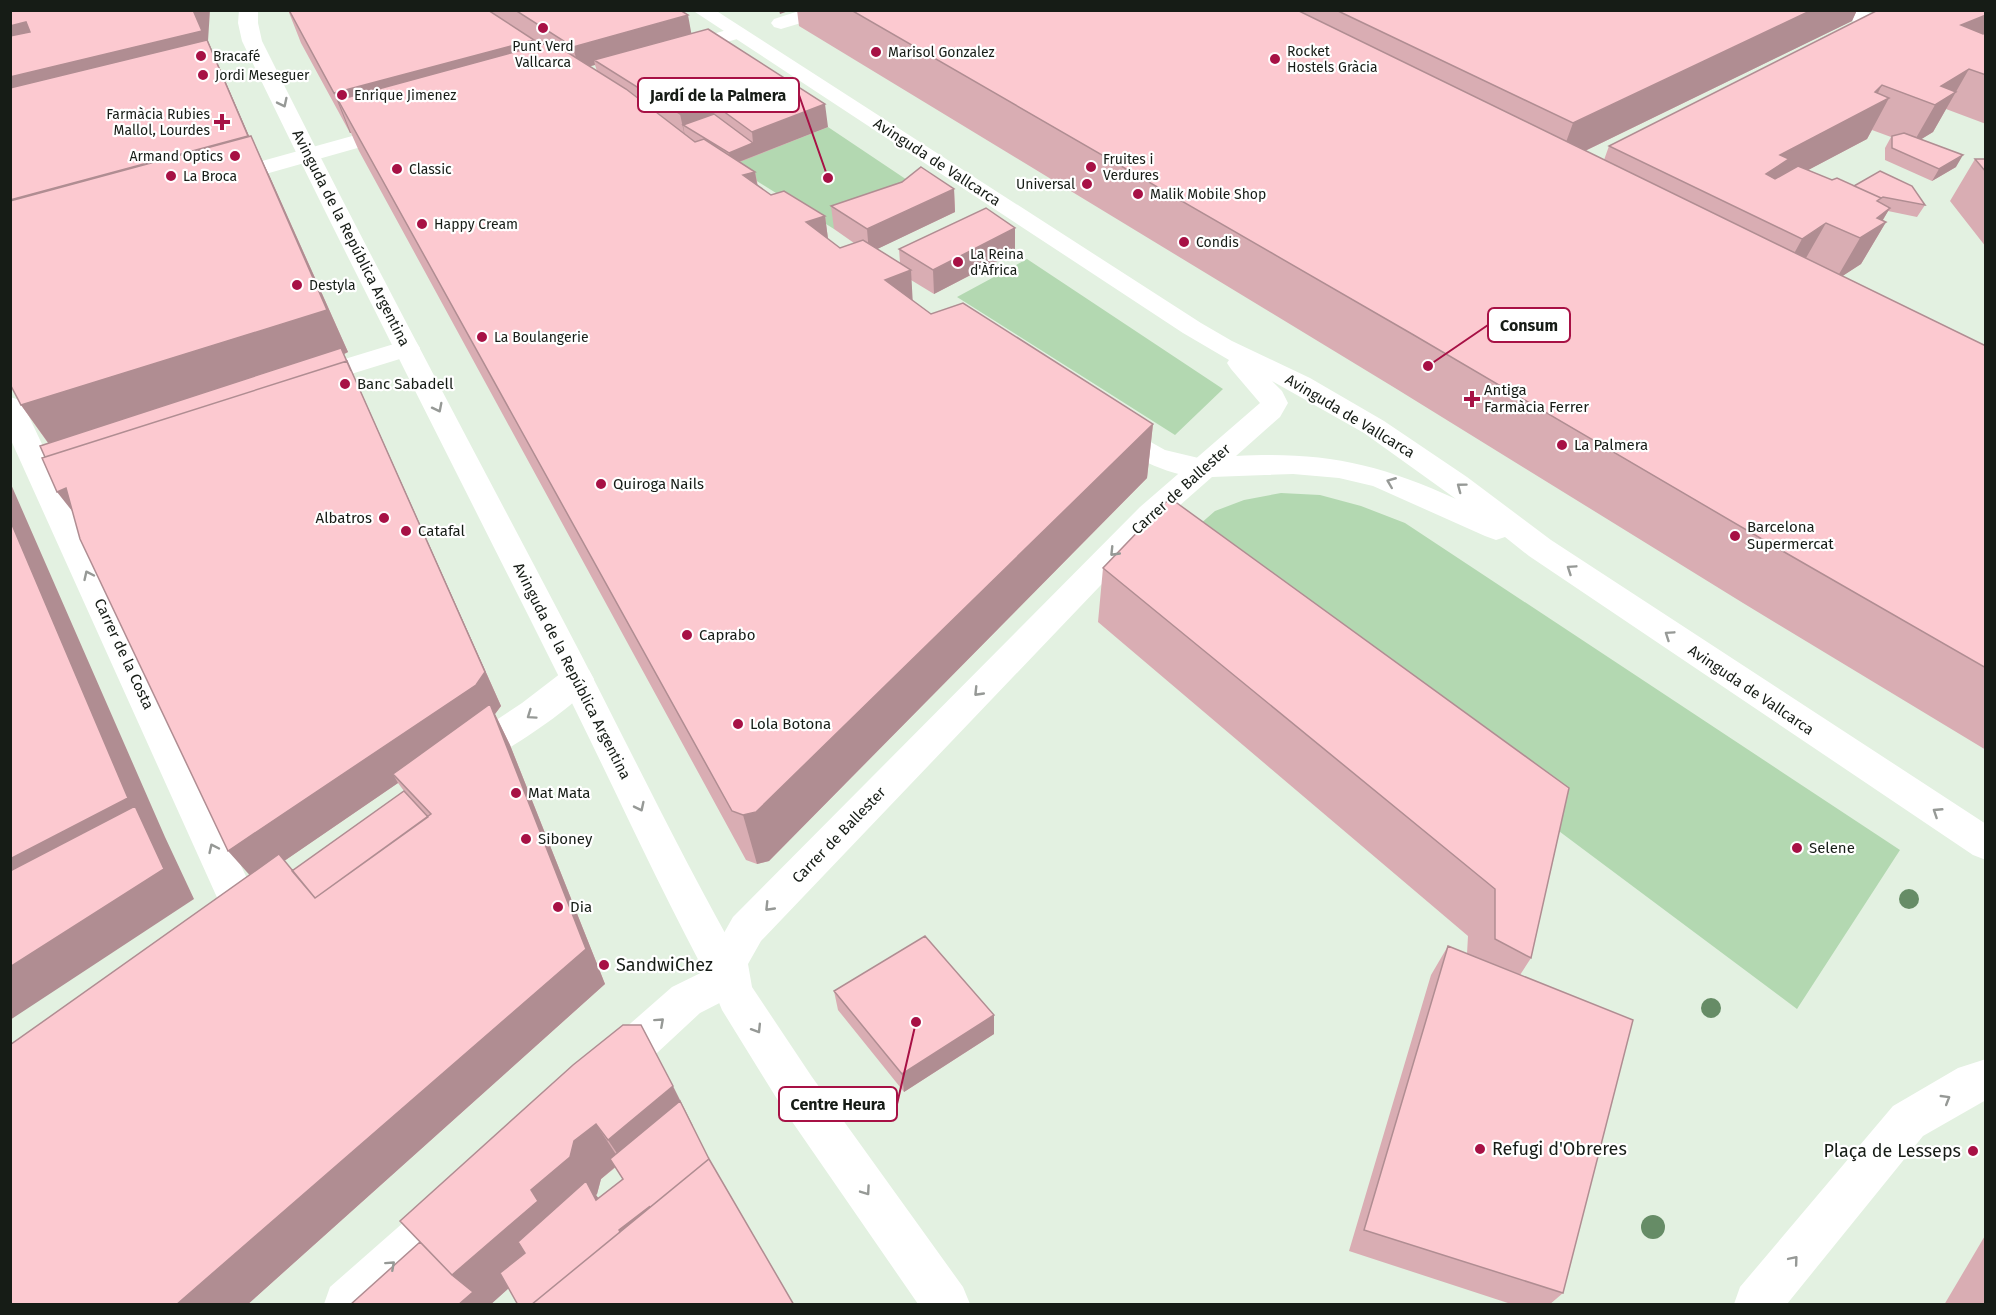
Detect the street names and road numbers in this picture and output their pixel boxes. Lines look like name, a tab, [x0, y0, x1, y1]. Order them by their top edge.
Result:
street label: Avinguda de Vallcarca	[870, 114, 1004, 210]
street label: Avinguda de la República Argentina	[288, 127, 414, 349]
street label: Avinguda de Vallcarca	[1282, 370, 1418, 462]
street label: Carrer de Ballester	[1128, 440, 1234, 538]
street label: Avinguda de la República Argentina	[509, 560, 635, 782]
street label: Carrer de la Costa	[90, 596, 158, 712]
street label: Avinguda de Vallcarca	[1685, 641, 1817, 739]
street label: Carrer de Ballester	[788, 783, 890, 887]

